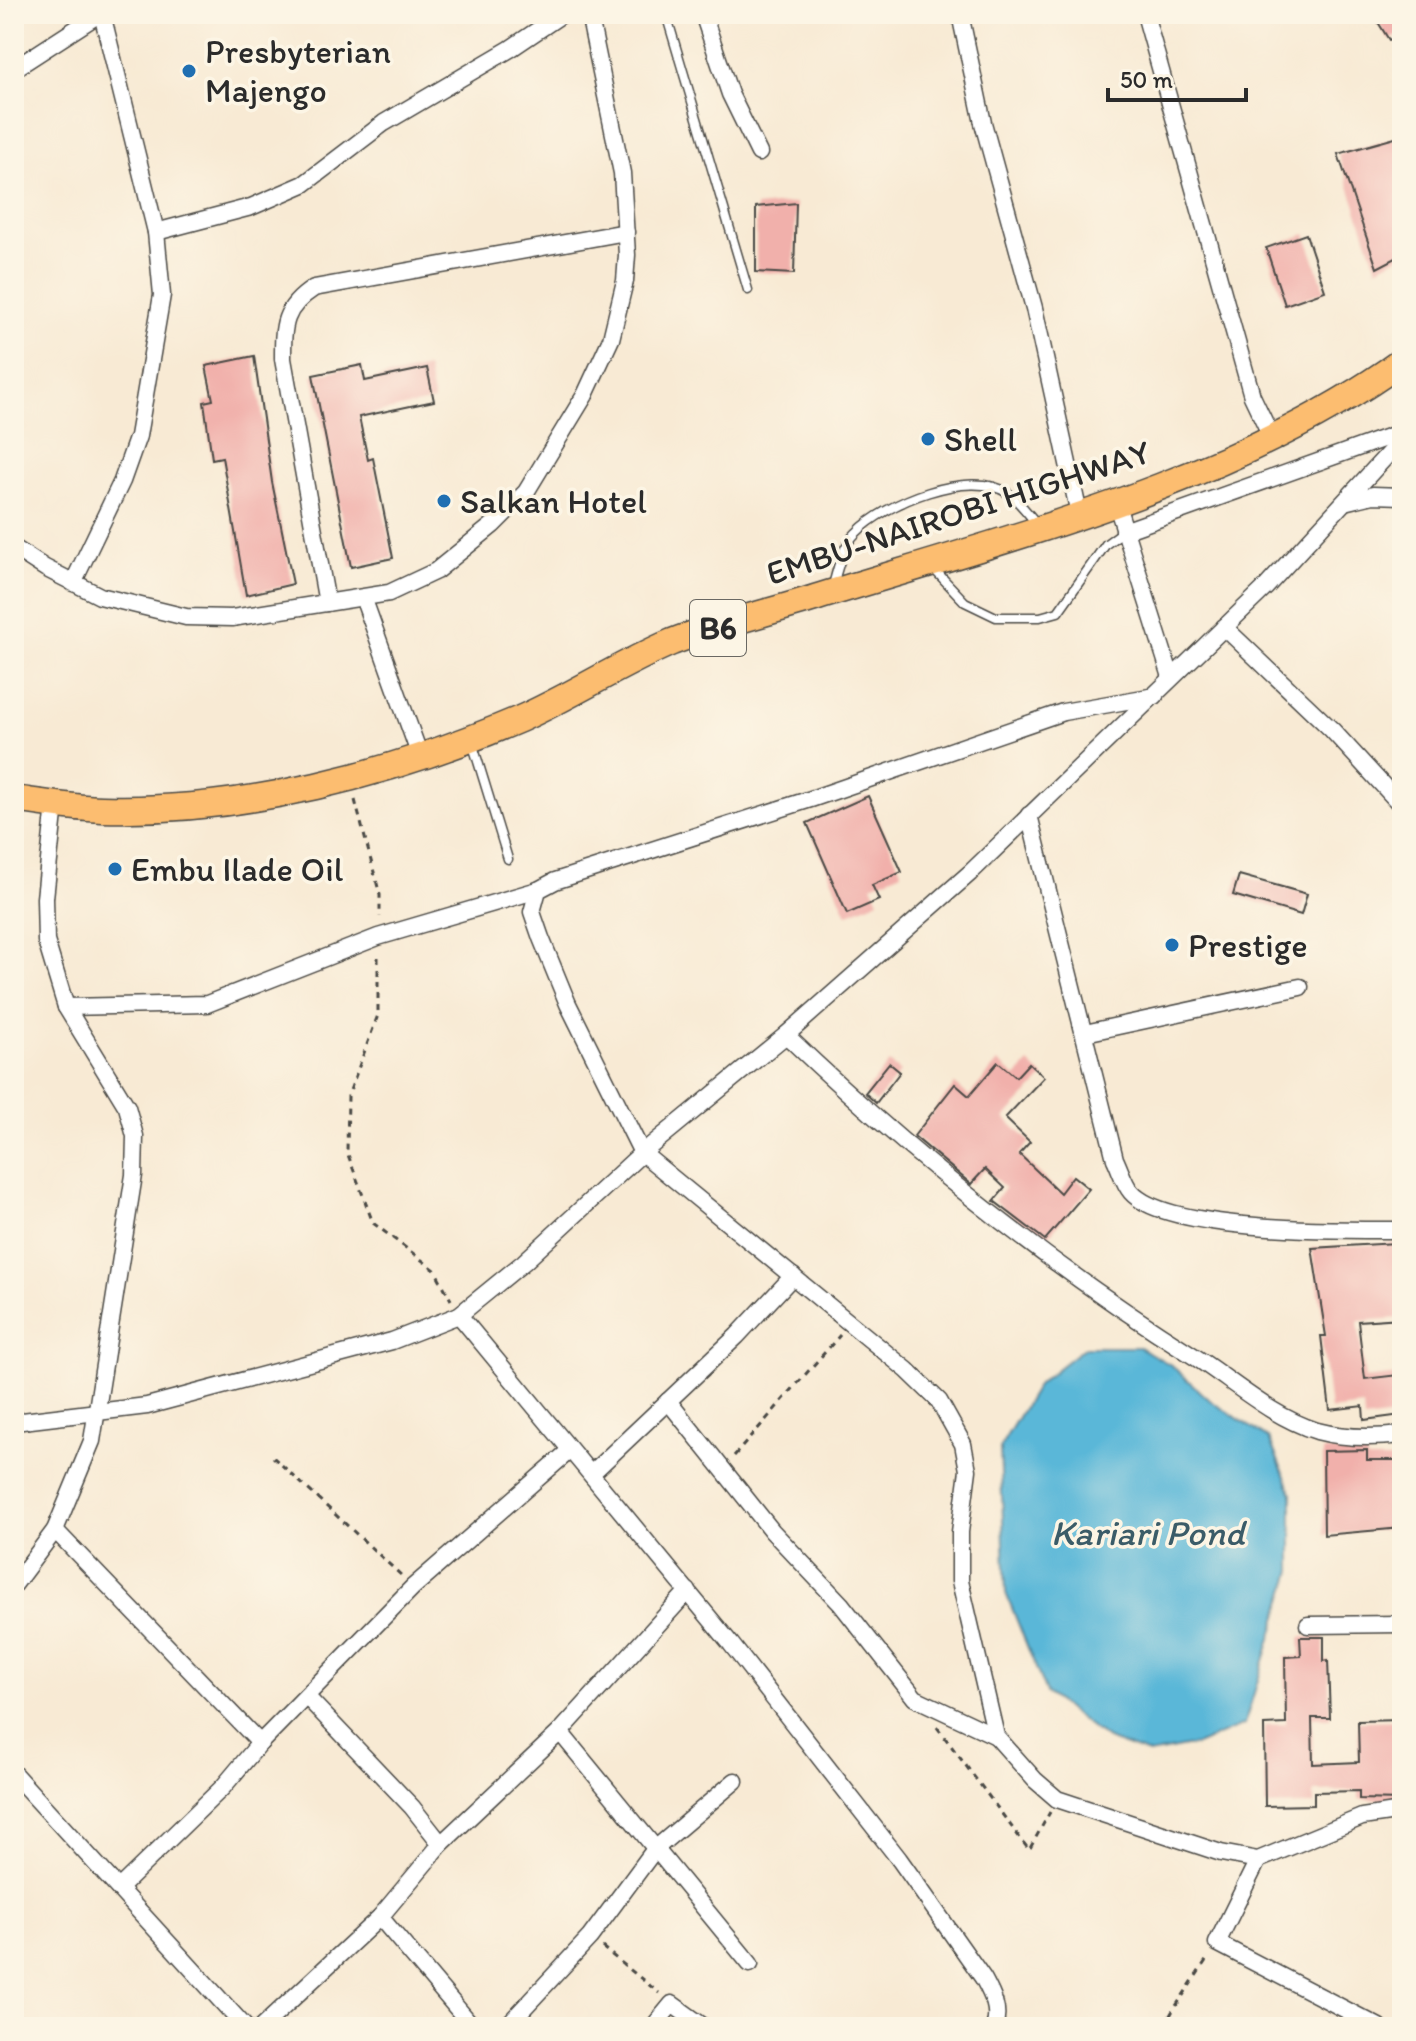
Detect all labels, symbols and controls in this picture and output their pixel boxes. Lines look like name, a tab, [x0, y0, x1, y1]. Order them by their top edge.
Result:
place label: Presbyterian Majengo	[205, 31, 391, 111]
scale bar	[1108, 52, 1246, 102]
marker: Presbyterian Majengo	[180, 62, 198, 80]
text: 50 m	[1120, 65, 1173, 94]
place label: Shell	[944, 419, 1017, 460]
marker: Shell	[919, 430, 937, 448]
street label: EMBU-NAIROBI HIGHWAY	[761, 431, 1156, 594]
place label: Salkan Hotel	[460, 481, 647, 522]
marker: Salkan Hotel	[435, 492, 453, 510]
road number: B6	[690, 600, 746, 656]
place label: Embu Ilade Oil	[131, 849, 344, 890]
marker: Embu Ilade Oil	[106, 860, 124, 878]
place label: Prestige	[1188, 925, 1308, 966]
marker: Prestige	[1163, 936, 1181, 954]
water label: Kariari Pond	[1051, 1511, 1248, 1554]

